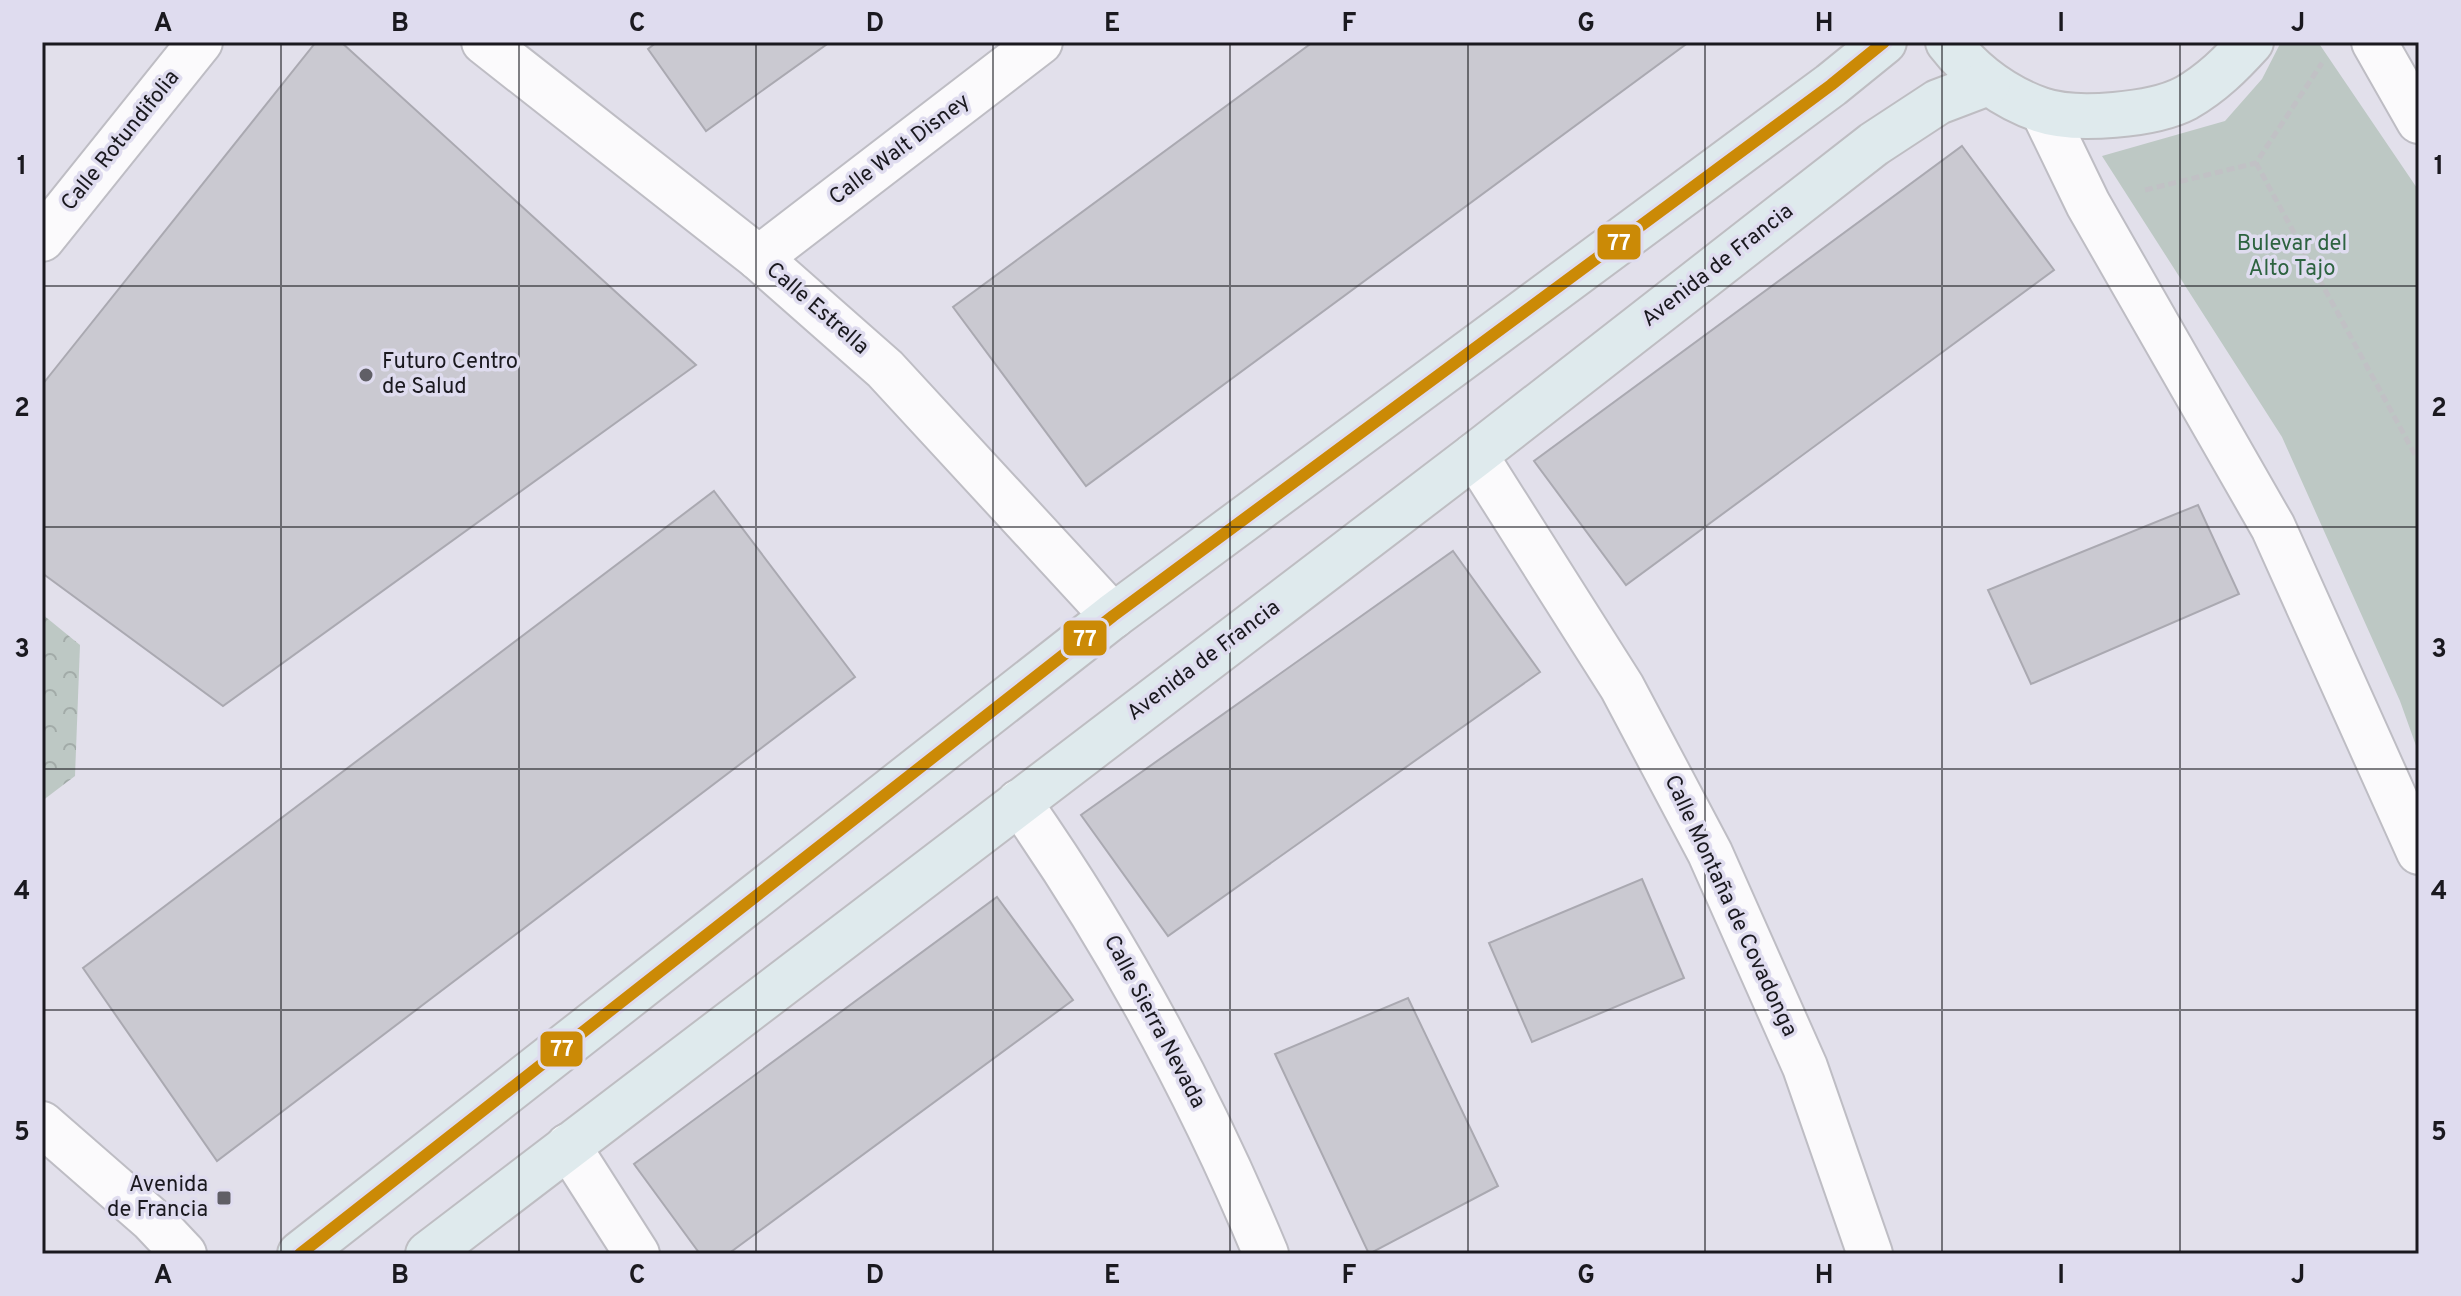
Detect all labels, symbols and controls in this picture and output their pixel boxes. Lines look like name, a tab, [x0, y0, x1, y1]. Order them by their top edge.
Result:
text: A	[154, 8, 172, 41]
text: B	[391, 8, 409, 41]
text: C	[629, 8, 645, 41]
text: D	[866, 8, 884, 41]
text: E	[1104, 8, 1120, 41]
text: F	[1342, 8, 1357, 41]
text: G	[1577, 8, 1595, 41]
text: H	[1815, 8, 1833, 41]
text: I	[2057, 8, 2065, 41]
text: J	[2291, 8, 2305, 41]
street label: Calle Rotundifolia	[56, 65, 186, 217]
street label: Calle Walt Disney	[824, 88, 976, 212]
text: 1	[17, 151, 27, 184]
text: 1	[2434, 151, 2444, 184]
street label: Avenida de Francia	[1637, 198, 1799, 334]
line badge: 77	[1596, 223, 1642, 261]
text: 77	[1607, 231, 1631, 258]
park label: Bulevar del Alto Tajo	[2237, 231, 2347, 283]
street label: Calle Estrella	[760, 257, 874, 361]
place label: Futuro Centro de Salud	[382, 349, 518, 401]
marker: Futuro Centro de Salud	[357, 366, 375, 384]
text: 2	[14, 393, 30, 426]
text: 2	[2431, 393, 2447, 426]
street label: Avenida de Francia	[1122, 595, 1286, 727]
line badge: 77	[1062, 619, 1108, 657]
text: 77	[1073, 627, 1097, 654]
text: 3	[14, 634, 30, 667]
text: 3	[2431, 634, 2447, 667]
street label: Calle Montaña de Covadonga	[1657, 771, 1803, 1041]
text: 4	[14, 876, 30, 909]
text: 4	[2431, 876, 2447, 909]
street label: Calle Sierra Nevada	[1097, 931, 1211, 1113]
line badge: 77	[539, 1030, 584, 1068]
text: 77	[550, 1037, 574, 1064]
text: 5	[14, 1117, 30, 1150]
text: 5	[2431, 1117, 2447, 1150]
place label: Avenida de Francia	[107, 1172, 208, 1224]
marker: Avenida de Francia	[215, 1189, 233, 1207]
text: A	[154, 1260, 172, 1293]
text: B	[391, 1260, 409, 1293]
text: C	[629, 1260, 645, 1293]
text: D	[866, 1260, 884, 1293]
text: E	[1104, 1260, 1120, 1293]
text: F	[1342, 1260, 1357, 1293]
text: G	[1577, 1260, 1595, 1293]
text: H	[1815, 1260, 1833, 1293]
text: I	[2057, 1260, 2065, 1293]
text: J	[2291, 1260, 2305, 1293]

